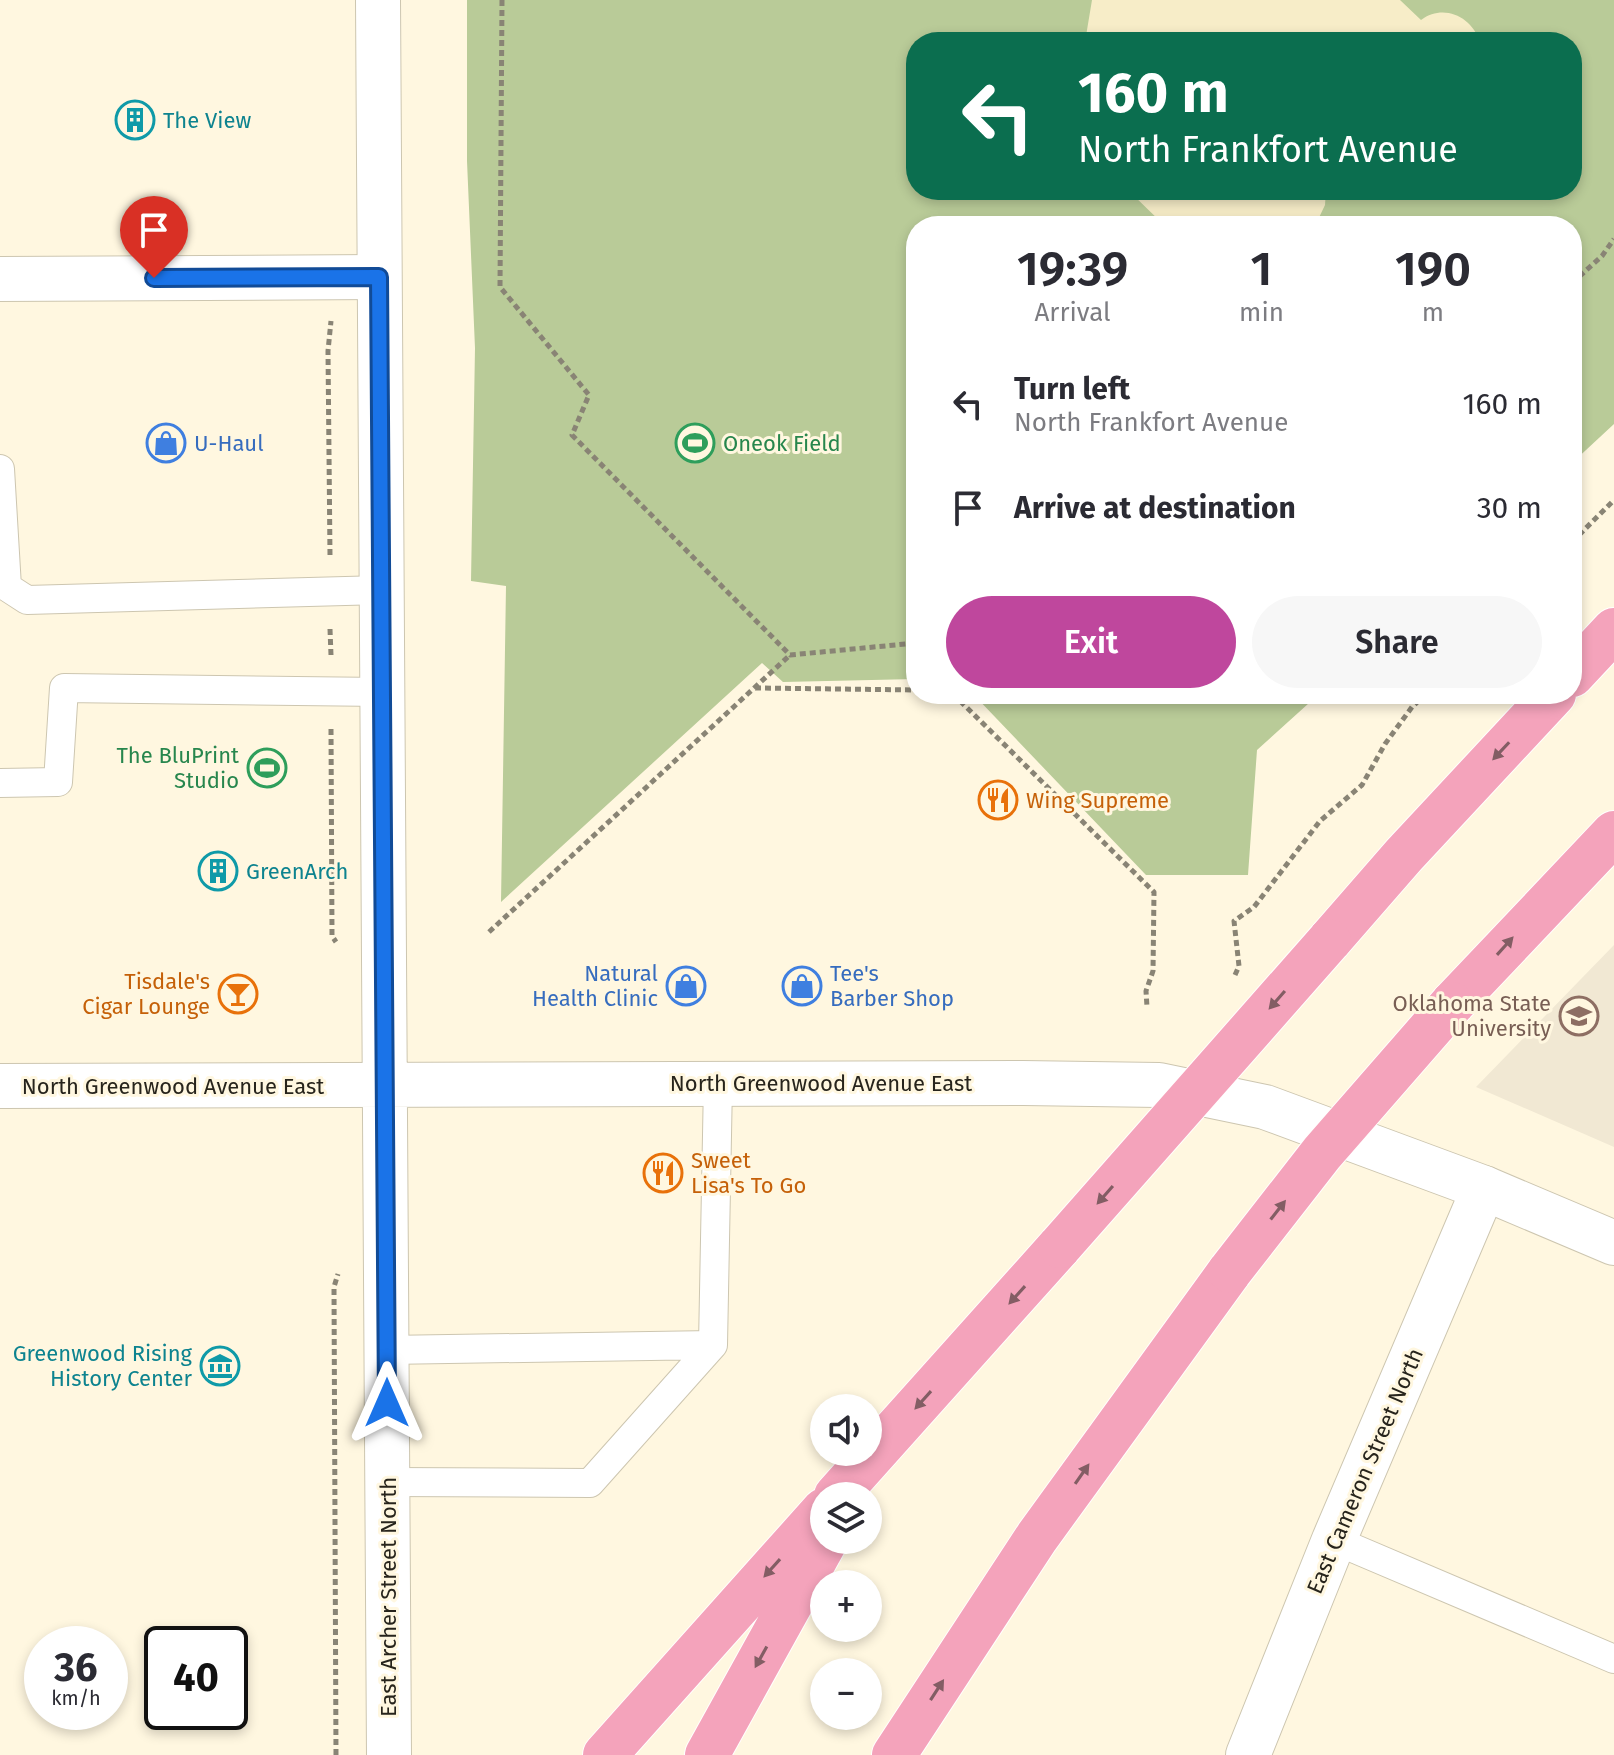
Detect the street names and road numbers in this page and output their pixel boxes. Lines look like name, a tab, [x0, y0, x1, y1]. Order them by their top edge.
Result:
street label: North Greenwood Avenue East	[670, 1070, 972, 1097]
street label: North Greenwood Avenue East	[22, 1073, 324, 1100]
street label: East Cameron Street North	[1301, 1344, 1429, 1598]
street label: East Archer Street North	[375, 1477, 402, 1717]

